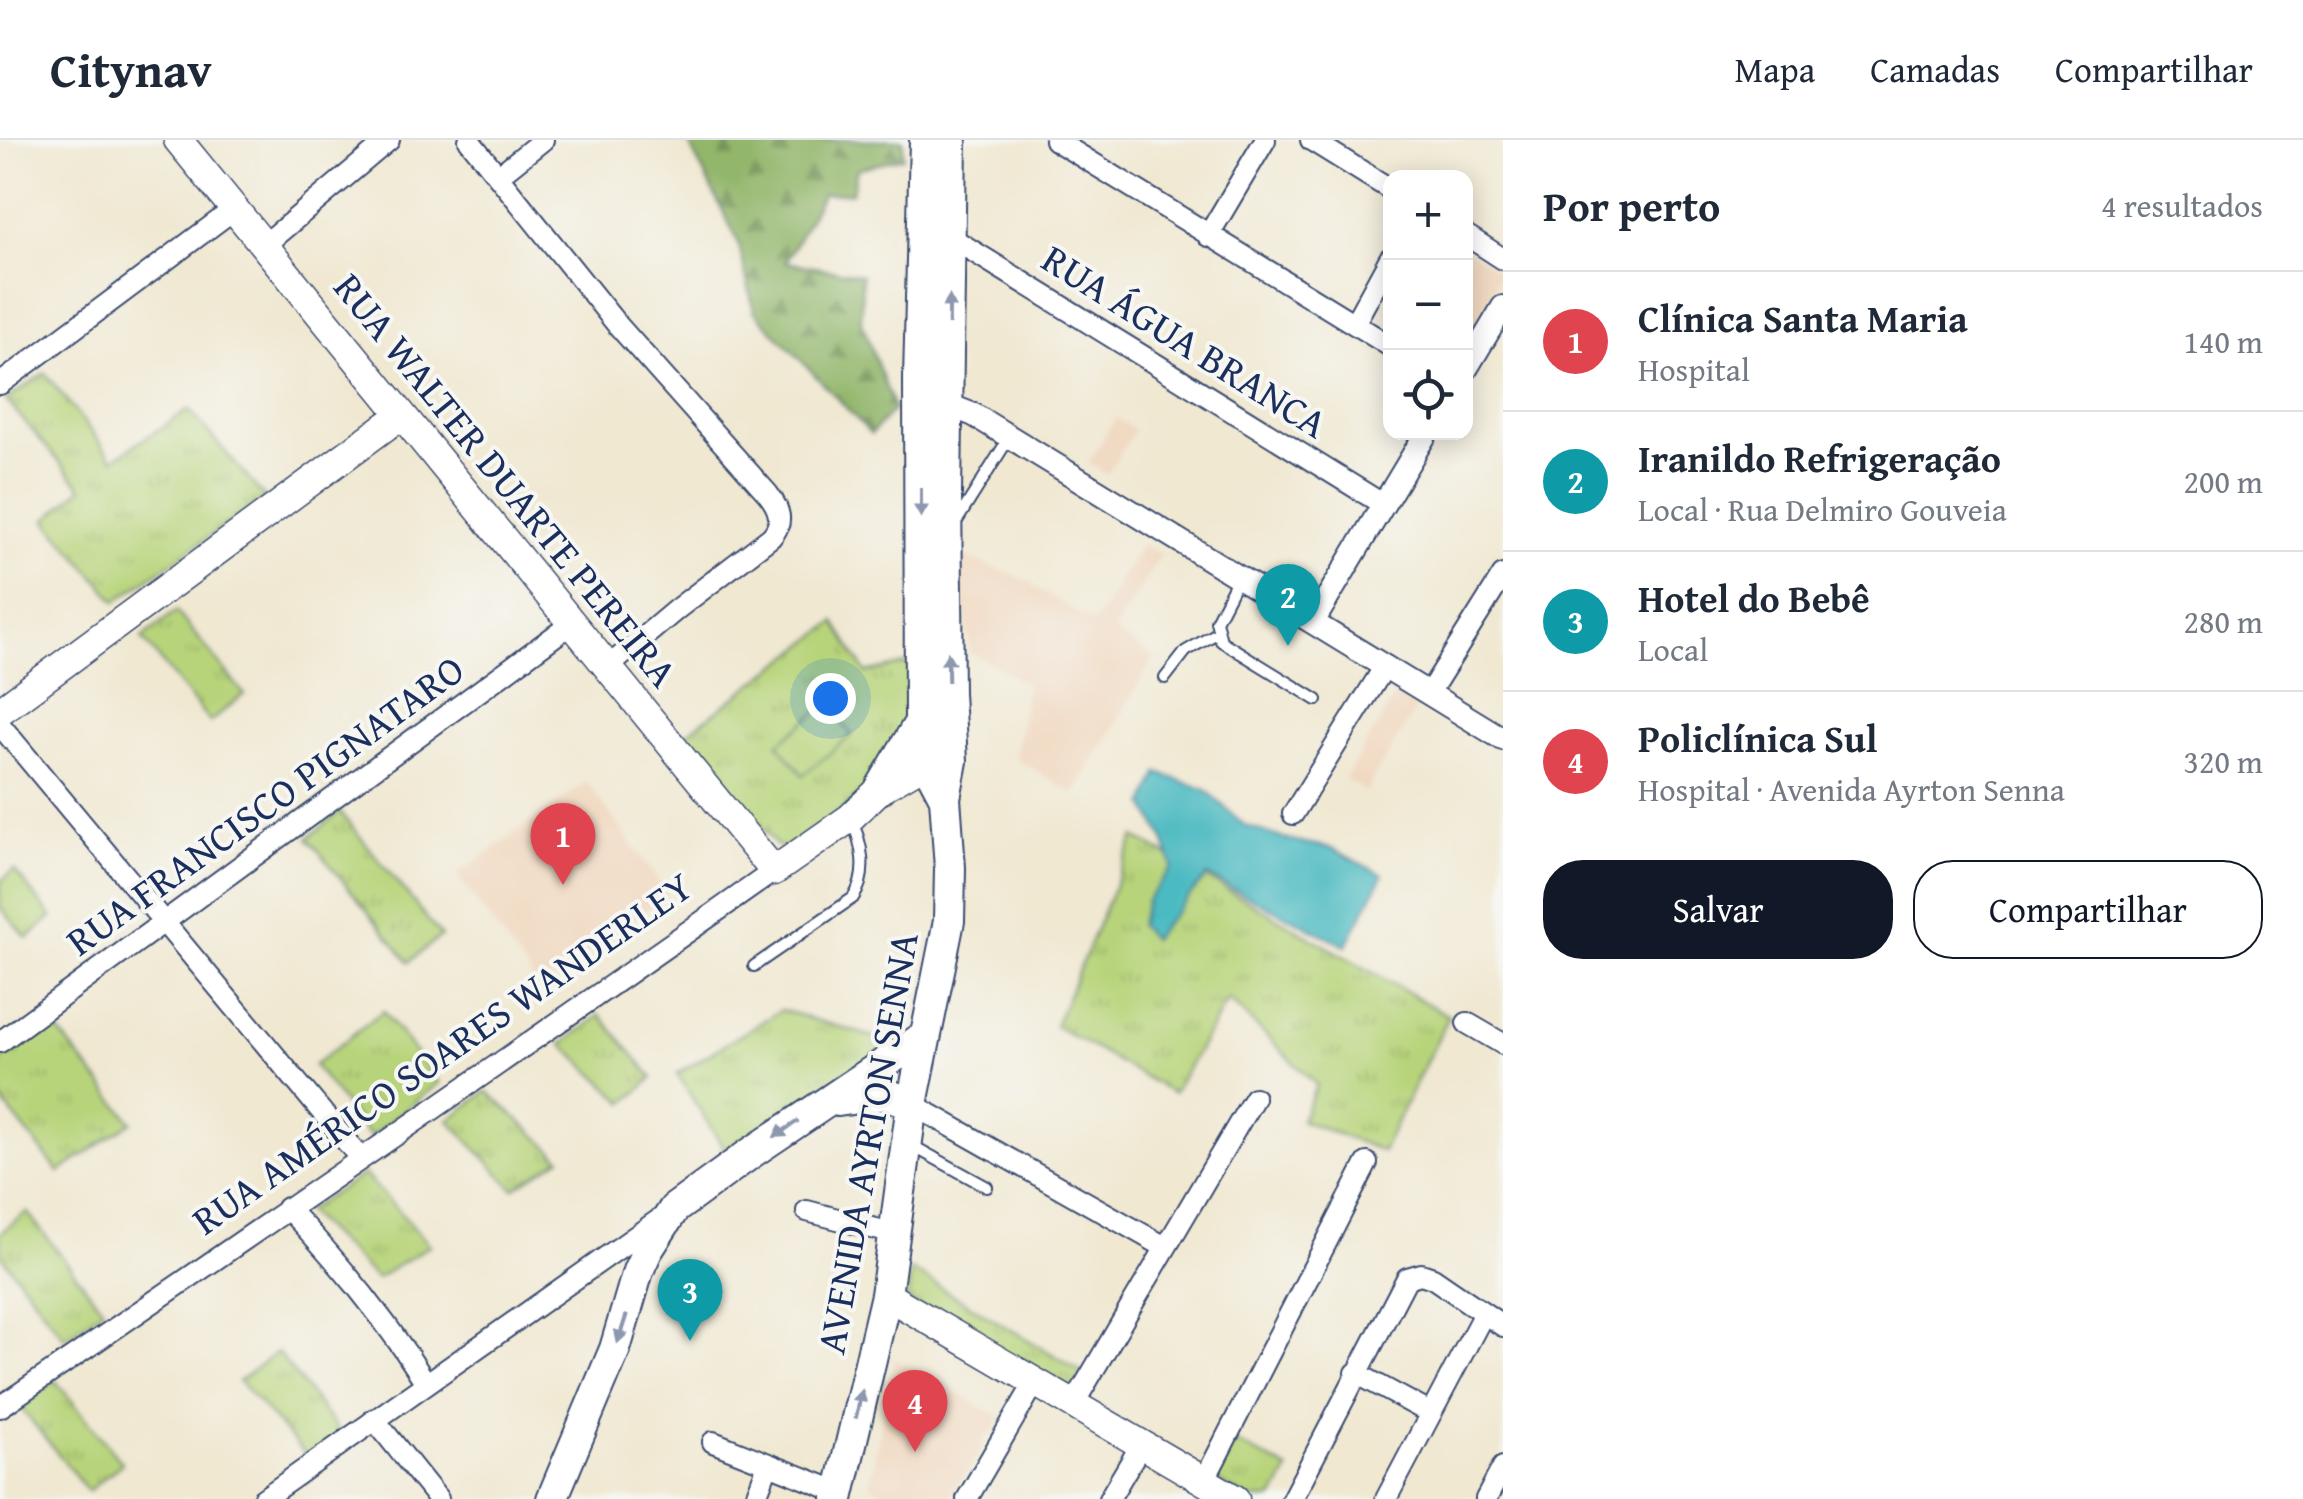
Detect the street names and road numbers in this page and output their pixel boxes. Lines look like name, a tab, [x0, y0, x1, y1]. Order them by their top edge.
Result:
street label: RUA ÁGUA BRANCA	[1031, 229, 1339, 452]
street label: RUA WALTER DUARTE PEREIRA	[320, 260, 692, 700]
street label: RUA FRANCISCO PIGNATARO	[53, 640, 476, 969]
street label: RUA AMÉRICO SOARES WANDERLEY	[179, 857, 704, 1249]
street label: AVENIDA AYRTON SENNA	[800, 927, 933, 1358]

